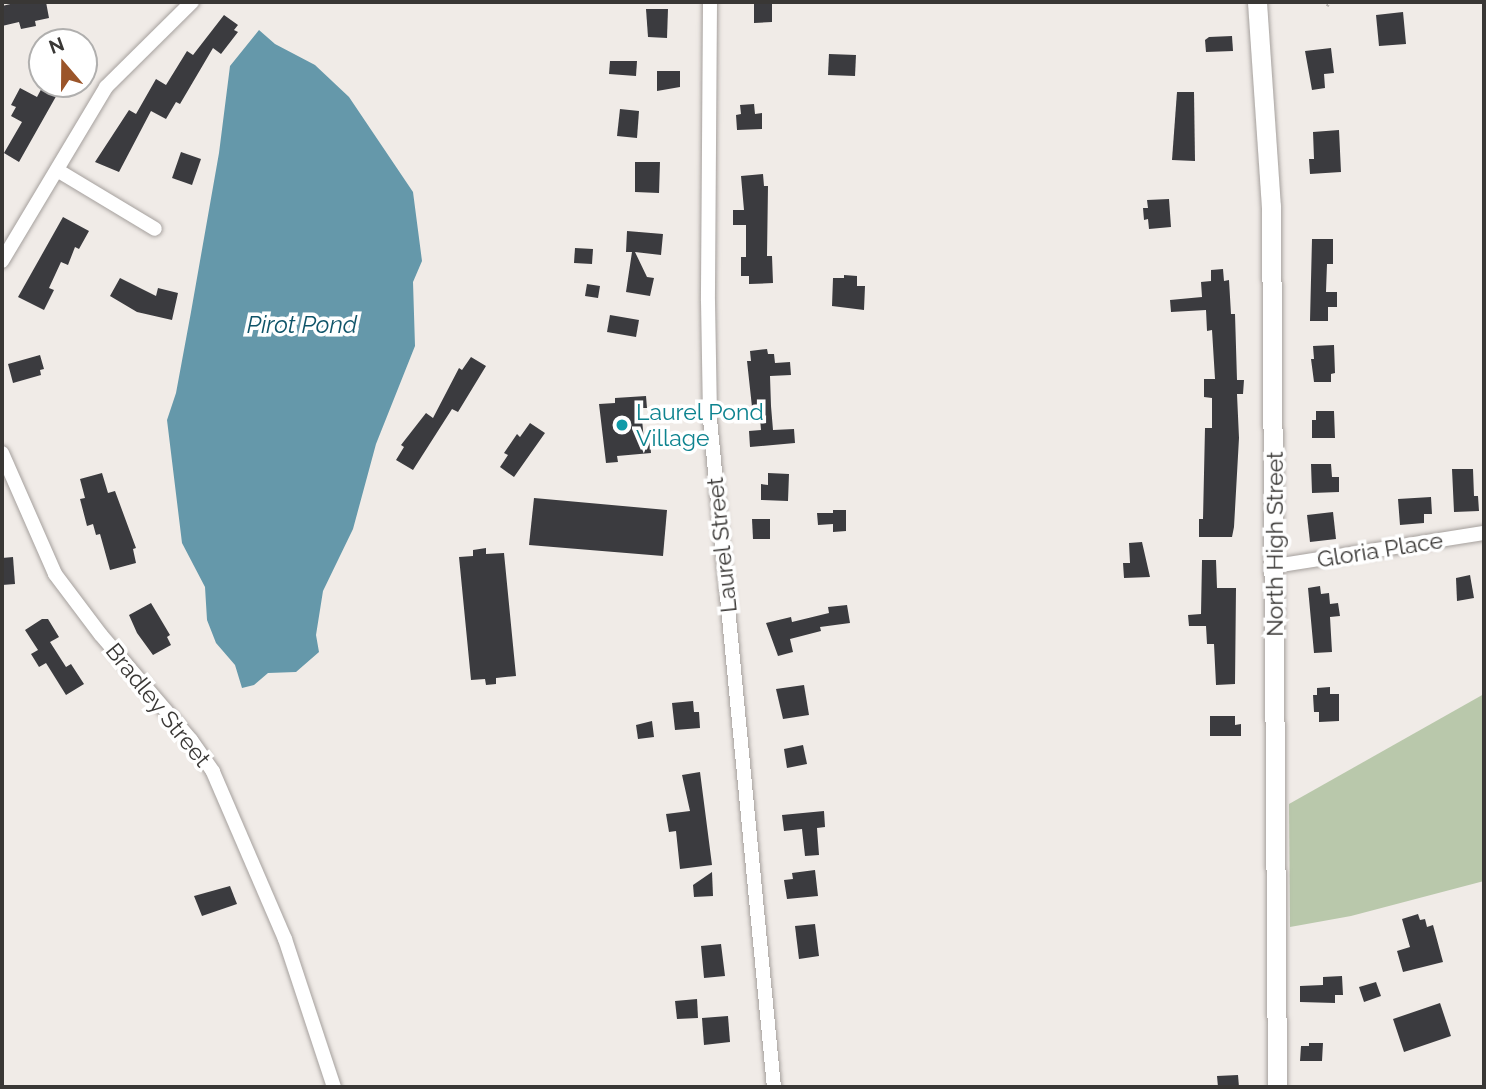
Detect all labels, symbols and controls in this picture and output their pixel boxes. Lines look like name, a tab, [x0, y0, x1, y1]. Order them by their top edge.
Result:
north arrow	[28, 28, 98, 98]
text: N	[46, 32, 67, 58]
water label: Pirot Pond	[247, 311, 357, 339]
place label: Laurel Pond Village	[636, 398, 764, 452]
marker: Laurel Pond Village	[614, 417, 630, 433]
street label: North High Street	[1261, 451, 1289, 637]
street label: Laurel Street	[701, 476, 743, 614]
street label: Gloria Place	[1315, 526, 1445, 574]
street label: Bradley Street	[100, 637, 216, 773]

